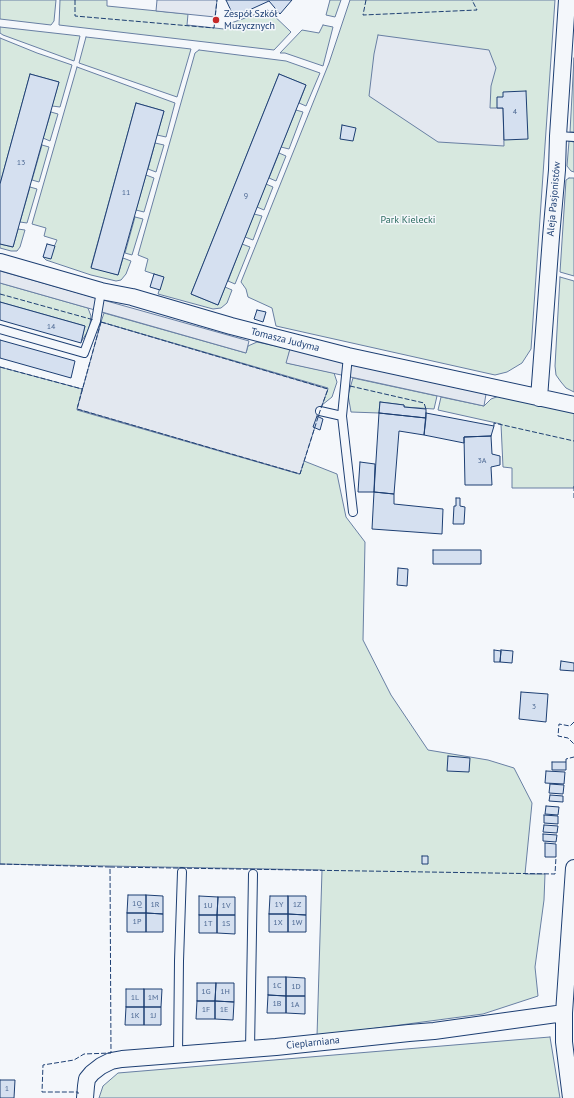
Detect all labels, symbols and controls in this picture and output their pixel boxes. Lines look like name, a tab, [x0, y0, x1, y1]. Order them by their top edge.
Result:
place label: Zespół Szkół Muzycznych	[224, 8, 277, 32]
marker: Zespół Szkół Muzycznych	[211, 15, 221, 25]
house number: 4	[513, 107, 517, 117]
house number: 13	[17, 158, 25, 168]
street label: Aleja Pasjonistów	[545, 161, 563, 237]
house number: 11	[122, 188, 130, 198]
house number: 9	[244, 191, 248, 201]
park label: Park Kielecki	[381, 214, 435, 226]
house number: 14	[47, 322, 55, 332]
street label: Tomasza Judyma	[249, 326, 321, 354]
house number: 3A	[477, 456, 487, 466]
house number: 3	[532, 702, 536, 712]
house number: 1Q	[132, 899, 142, 909]
house number: 1R	[150, 900, 160, 910]
house number: 1Y	[275, 900, 283, 910]
house number: 1Z	[293, 900, 301, 910]
house number: 1U	[203, 901, 213, 911]
house number: 1V	[222, 901, 230, 911]
house number: 1P	[133, 917, 141, 927]
house number: 1X	[273, 918, 283, 928]
house number: 1W	[292, 918, 302, 928]
house number: 1T	[204, 919, 212, 929]
house number: 1S	[222, 919, 230, 929]
house number: 1C	[273, 981, 281, 991]
house number: 1D	[291, 982, 301, 992]
house number: 1G	[201, 987, 211, 997]
house number: 1H	[220, 987, 230, 997]
house number: 1L	[131, 993, 139, 1003]
house number: 1M	[148, 993, 158, 1003]
house number: 1B	[272, 999, 282, 1009]
house number: 1A	[290, 1000, 300, 1010]
house number: 1F	[202, 1005, 210, 1015]
house number: 1E	[220, 1005, 228, 1015]
house number: 1K	[130, 1011, 140, 1021]
house number: 1J	[150, 1011, 156, 1021]
street label: Cieplarniana	[286, 1034, 340, 1052]
house number: 1	[5, 1084, 9, 1094]

